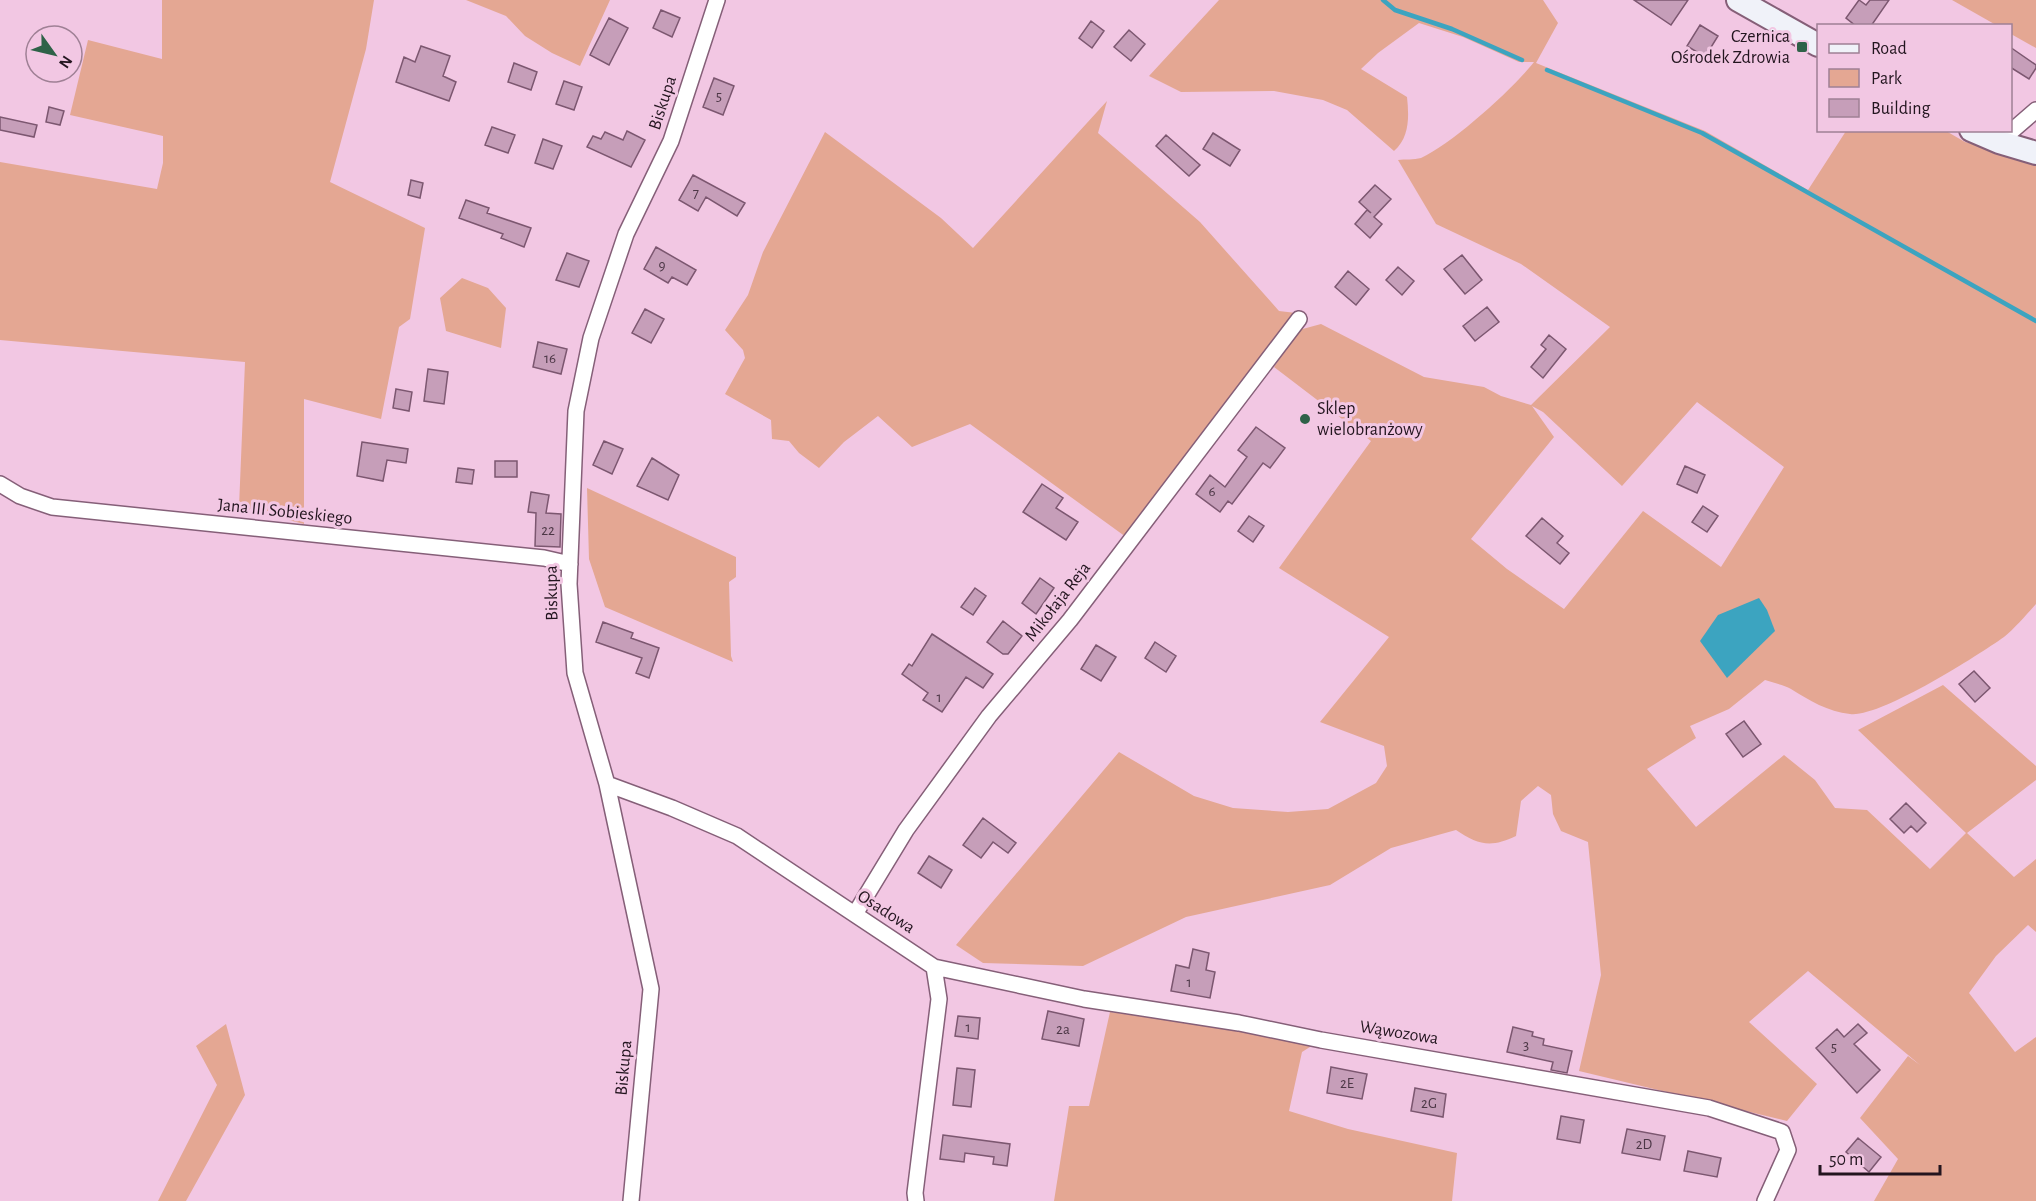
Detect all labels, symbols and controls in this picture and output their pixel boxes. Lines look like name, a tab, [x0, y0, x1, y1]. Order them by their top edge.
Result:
north arrow	[24, 24, 84, 84]
legend	[1817, 24, 2012, 132]
place label: Czernica Ośrodek Zdrowia	[1671, 28, 1790, 67]
marker: Czernica Ośrodek Zdrowia	[1795, 40, 1809, 54]
text: Road	[1871, 40, 1907, 58]
text: N	[56, 53, 75, 71]
text: Park	[1871, 70, 1903, 88]
street label: Biskupa	[646, 74, 680, 132]
house number: 5	[716, 89, 722, 104]
text: Building	[1871, 100, 1931, 118]
house number: 7	[693, 186, 699, 201]
house number: 9	[658, 258, 666, 273]
house number: 16	[544, 351, 556, 366]
place label: Sklep wielobranżowy	[1317, 400, 1423, 439]
marker: Sklep wielobranżowy	[1298, 412, 1312, 426]
house number: 6	[1208, 484, 1216, 499]
street label: Jana III Sobieskiego	[217, 496, 353, 528]
house number: 22	[541, 523, 555, 538]
street label: Mikołaja Reja	[1022, 559, 1094, 645]
street label: Biskupa	[543, 565, 561, 621]
house number: 1	[936, 690, 942, 705]
street label: Osadowa	[854, 887, 918, 937]
house number: 1	[1186, 975, 1192, 990]
street label: Wąwozowa	[1358, 1018, 1440, 1048]
house number: 1	[965, 1020, 971, 1035]
house number: 2a	[1056, 1022, 1070, 1037]
house number: 3	[1523, 1038, 1529, 1053]
street label: Biskupa	[613, 1040, 635, 1096]
house number: 5	[1831, 1040, 1837, 1055]
house number: 2E	[1340, 1076, 1354, 1091]
house number: 2G	[1421, 1096, 1437, 1111]
house number: 2D	[1636, 1137, 1653, 1152]
scale bar	[1820, 1138, 1940, 1176]
text: 50 m	[1829, 1151, 1863, 1169]

